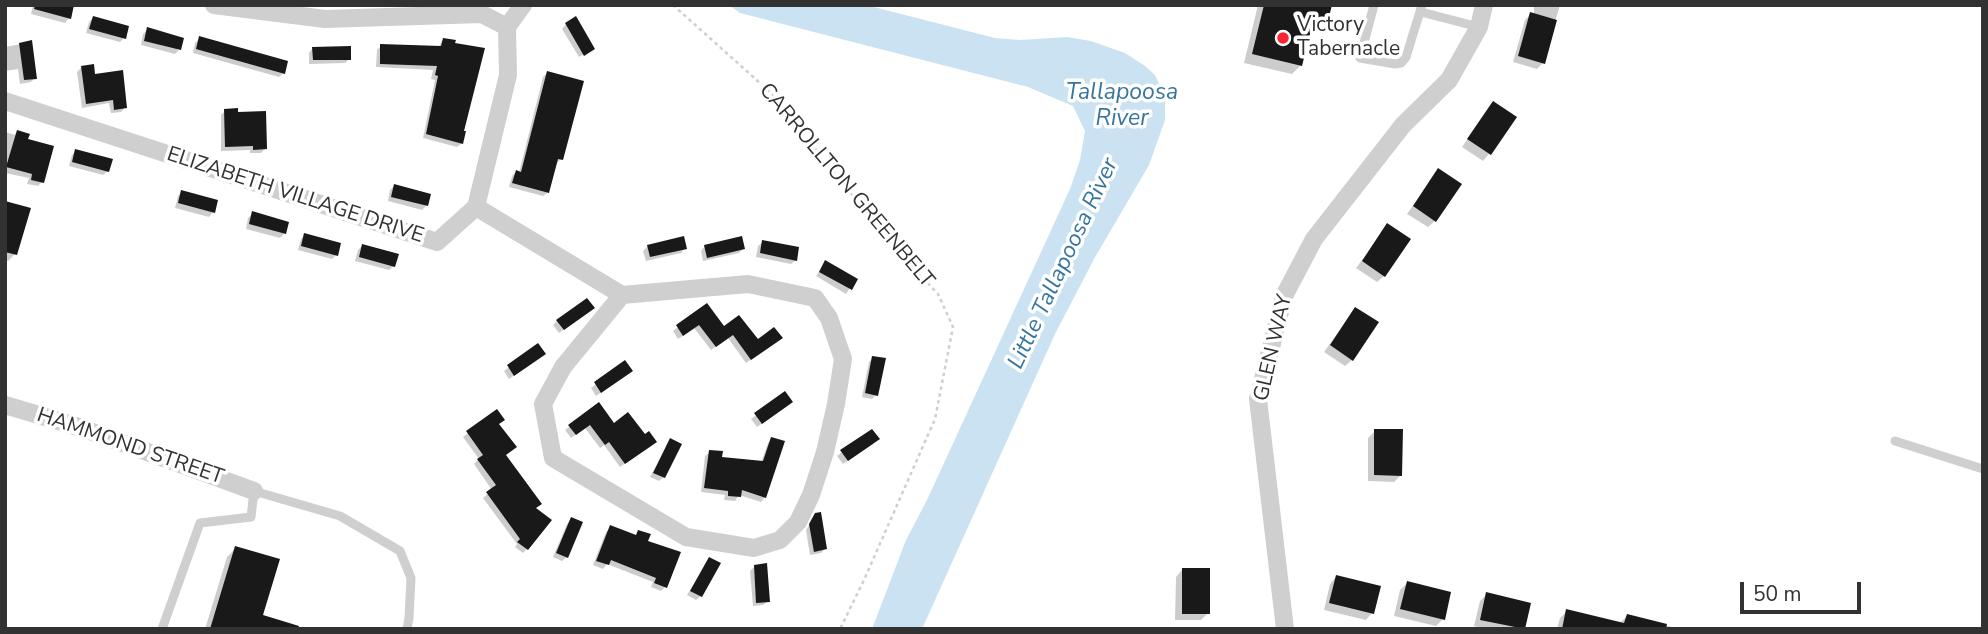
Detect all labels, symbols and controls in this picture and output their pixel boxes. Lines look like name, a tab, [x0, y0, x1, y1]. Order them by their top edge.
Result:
place label: Victory Tabernacle	[1297, 13, 1400, 63]
marker: Victory Tabernacle	[1275, 30, 1291, 46]
street label: CARROLLTON GREENBELT	[753, 79, 939, 293]
water label: Tallapoosa River	[1066, 79, 1178, 133]
street label: ELIZABETH VILLAGE DRIVE	[163, 143, 427, 249]
water label: Little Tallapoosa River	[1003, 154, 1125, 374]
street label: GLEN WAY	[1250, 292, 1298, 404]
street label: HAMMOND STREET	[33, 403, 227, 491]
scale bar	[1743, 568, 1864, 612]
text: 50 m	[1753, 580, 1802, 608]

